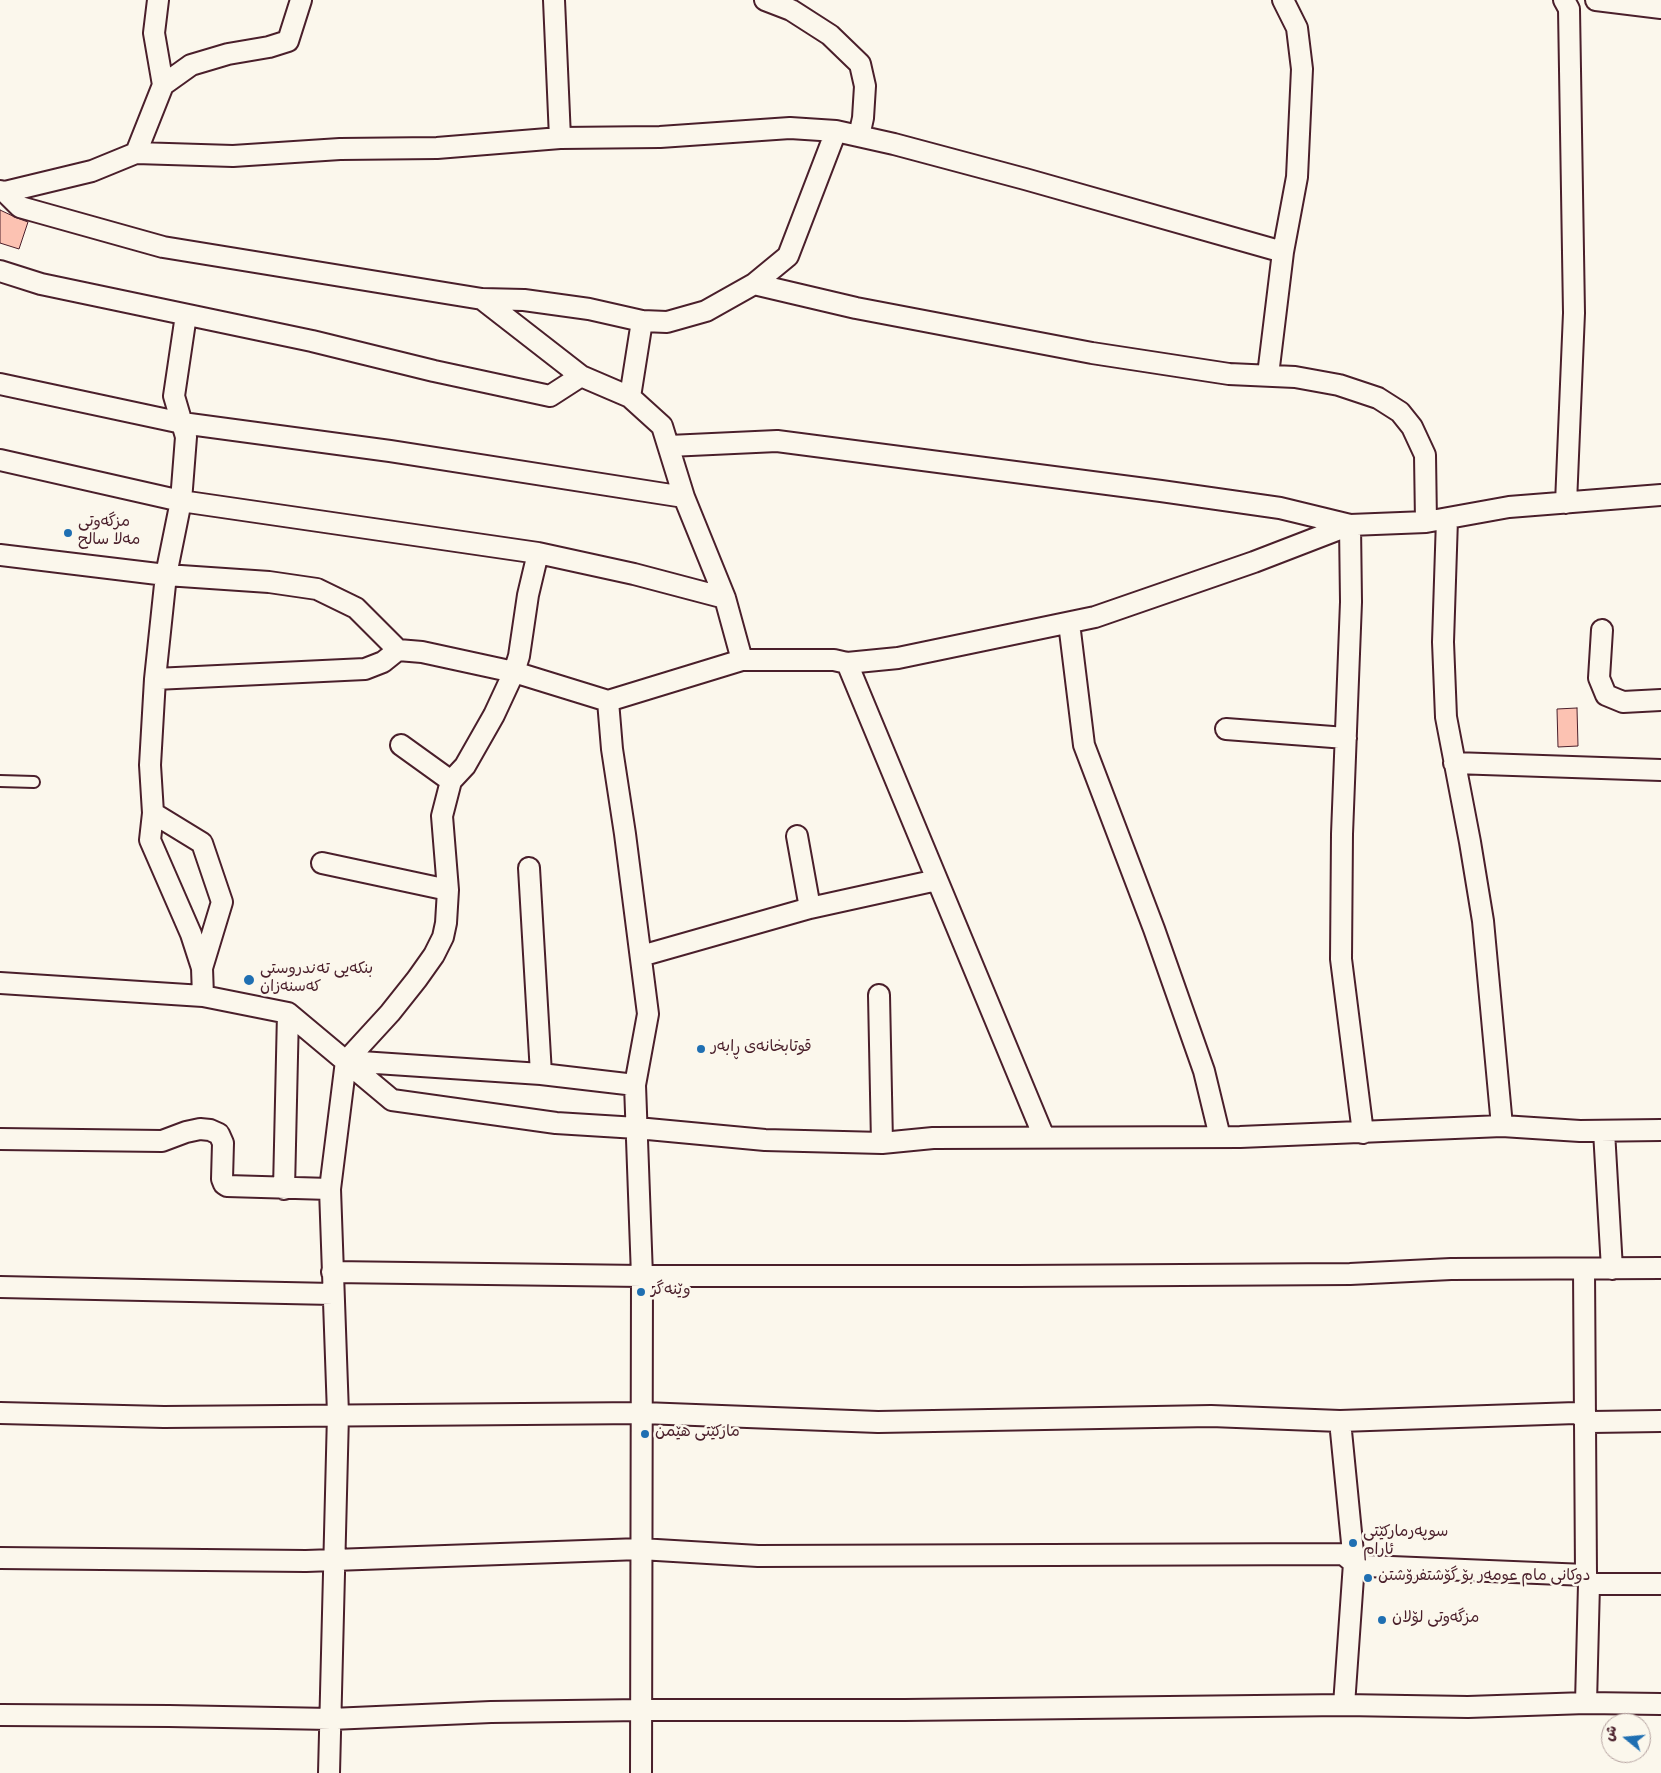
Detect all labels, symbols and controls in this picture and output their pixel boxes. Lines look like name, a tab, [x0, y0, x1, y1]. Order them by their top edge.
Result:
place label: مزگەوتی مەلا سالح	[78, 514, 140, 552]
marker: مزگەوتی مەلا سالح	[62, 527, 74, 539]
place label: بنکەیی تەندروستی کەسنەزان	[260, 961, 373, 999]
marker: بنکەیی تەندروستی کەسنەزان	[242, 973, 256, 987]
place label: قوتابخانەی ڕابەر	[711, 1039, 812, 1059]
marker: قوتابخانەی ڕابەر	[695, 1043, 707, 1055]
place label: وێنەگر	[651, 1282, 691, 1302]
marker: وێنەگر	[635, 1286, 647, 1298]
place label: مارکێتی هێمن	[655, 1424, 740, 1444]
marker: مارکێتی هێمن	[639, 1428, 651, 1440]
place label: سوپەرمارکێتی ئارام	[1363, 1524, 1448, 1562]
marker: سوپەرمارکێتی ئارام	[1347, 1537, 1359, 1549]
place label: دوکانی مام عومەر بۆ گۆشتفرۆشتن	[1378, 1568, 1590, 1588]
marker: دوکانی مام عومەر بۆ گۆشتفرۆشتن	[1362, 1572, 1374, 1584]
place label: مزگەوتی لۆلان	[1392, 1610, 1479, 1630]
marker: مزگەوتی لۆلان	[1376, 1614, 1388, 1626]
north arrow	[1601, 1713, 1651, 1763]
text: ش	[1602, 1724, 1623, 1744]

